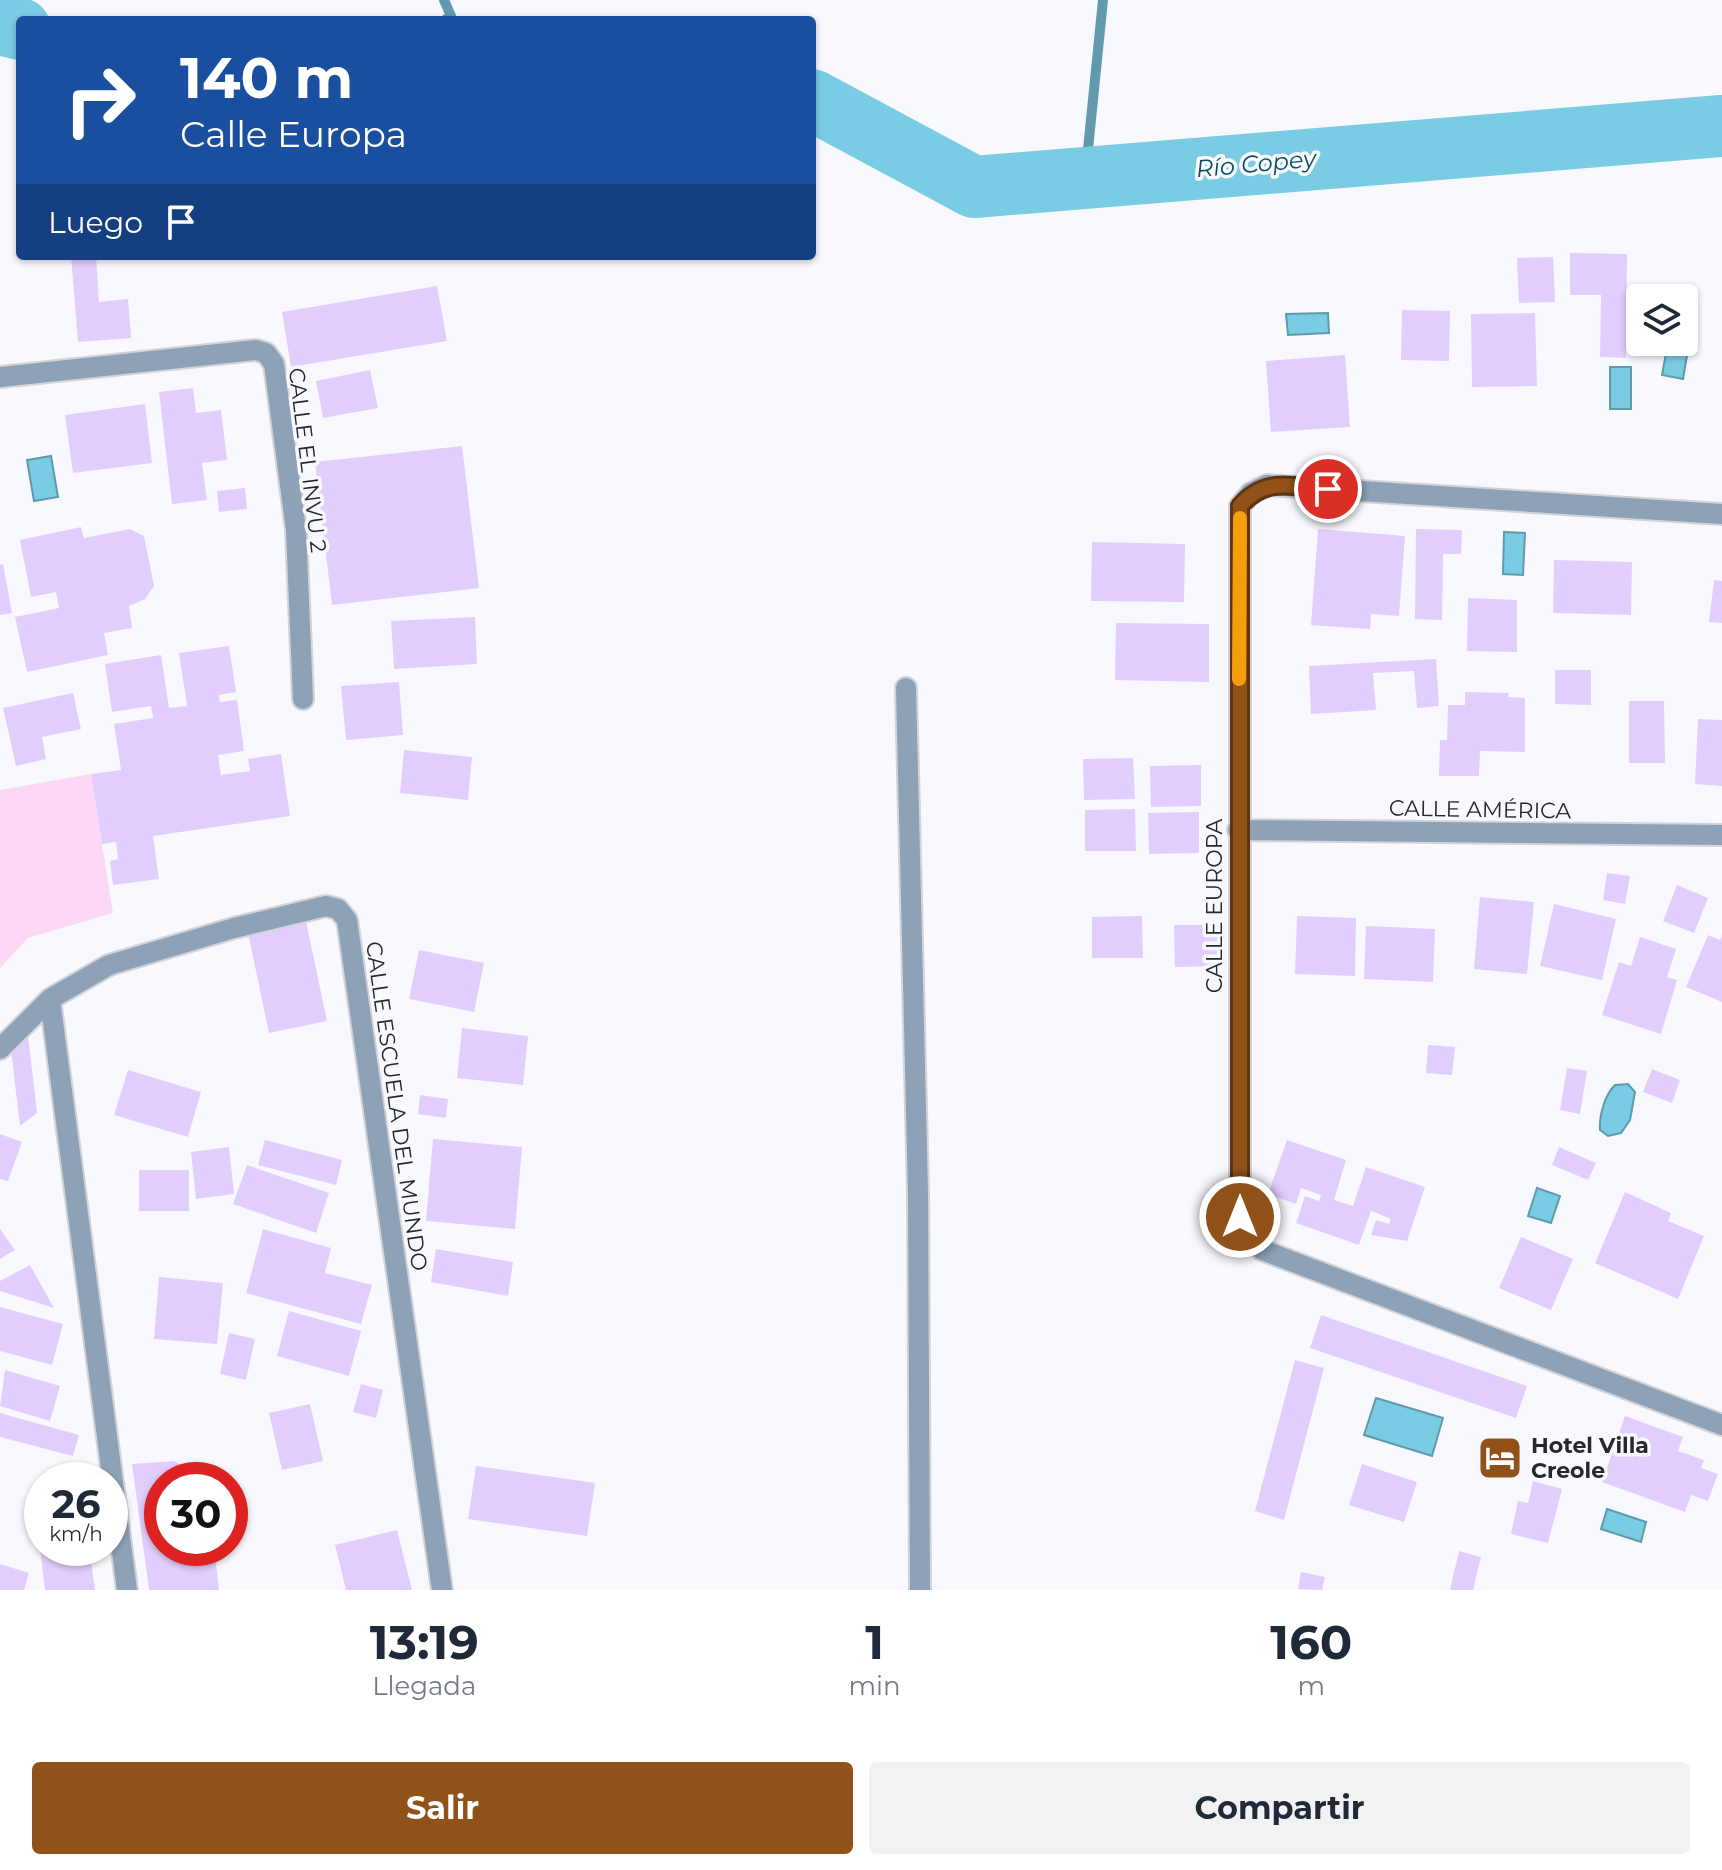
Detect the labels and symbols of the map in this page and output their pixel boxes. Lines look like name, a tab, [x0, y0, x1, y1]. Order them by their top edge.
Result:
water label: Río Copey	[1195, 144, 1319, 183]
street label: CALLE EL INVU 2	[283, 366, 332, 554]
pin	[1294, 455, 1362, 523]
street label: CALLE AMÉRICA	[1389, 794, 1572, 825]
street label: CALLE EUROPA	[1201, 819, 1228, 993]
street label: CALLE ESCUELA DEL MUNDO	[360, 940, 433, 1273]
position arrow	[1198, 1175, 1282, 1259]
place label: Hotel Villa Creole	[1531, 1432, 1649, 1484]
hotel icon: Hotel Villa Creole	[1476, 1434, 1524, 1482]
speed limit sign: 30	[144, 1462, 248, 1566]

